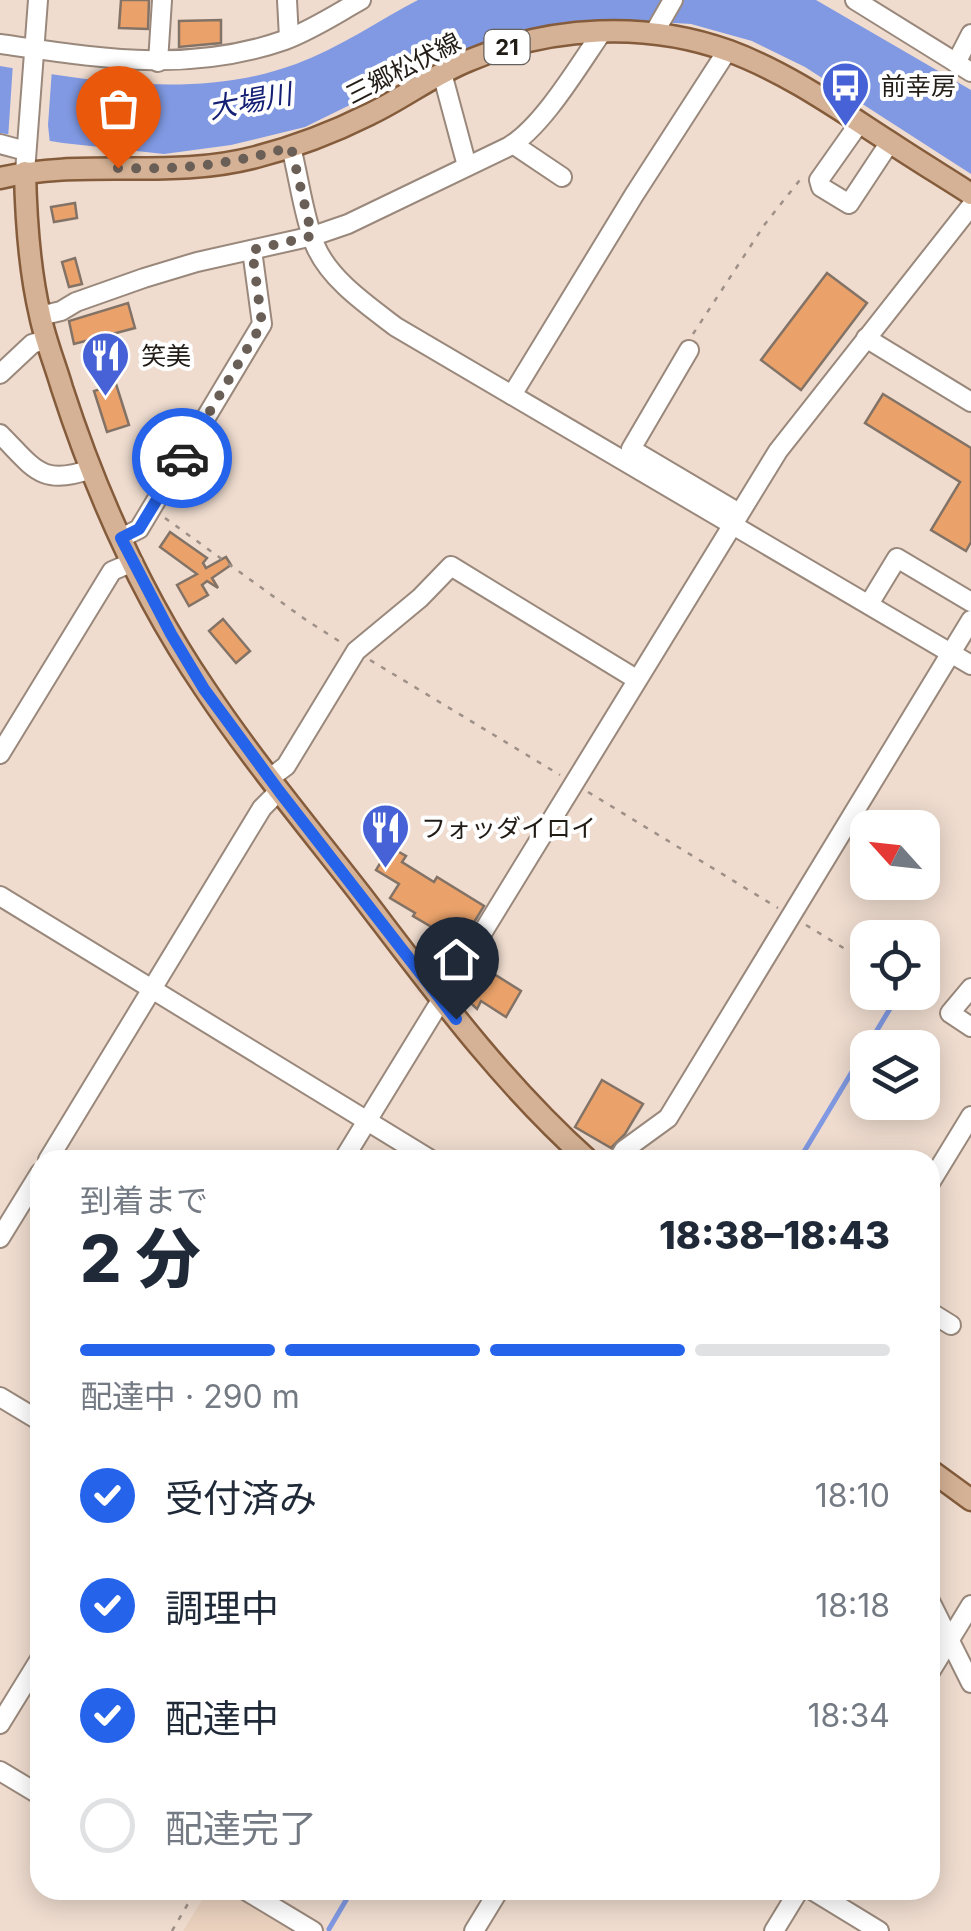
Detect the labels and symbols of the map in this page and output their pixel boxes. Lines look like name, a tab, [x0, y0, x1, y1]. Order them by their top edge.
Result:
street label: 三郷松伏線	[340, 26, 466, 110]
road number: 21	[484, 30, 530, 64]
bus stop icon: 前幸房	[820, 60, 872, 128]
pin	[76, 66, 161, 169]
place label: 前幸房	[881, 71, 956, 101]
water label: 大場川	[206, 76, 297, 126]
restaurant icon: 笑美	[80, 330, 132, 398]
place label: 笑美	[141, 341, 191, 371]
courier	[132, 408, 232, 508]
restaurant icon: フォッダイロイ	[360, 802, 412, 870]
north arrow	[850, 810, 940, 900]
place label: フォッダイロイ	[421, 813, 596, 843]
pin	[414, 917, 499, 1020]

